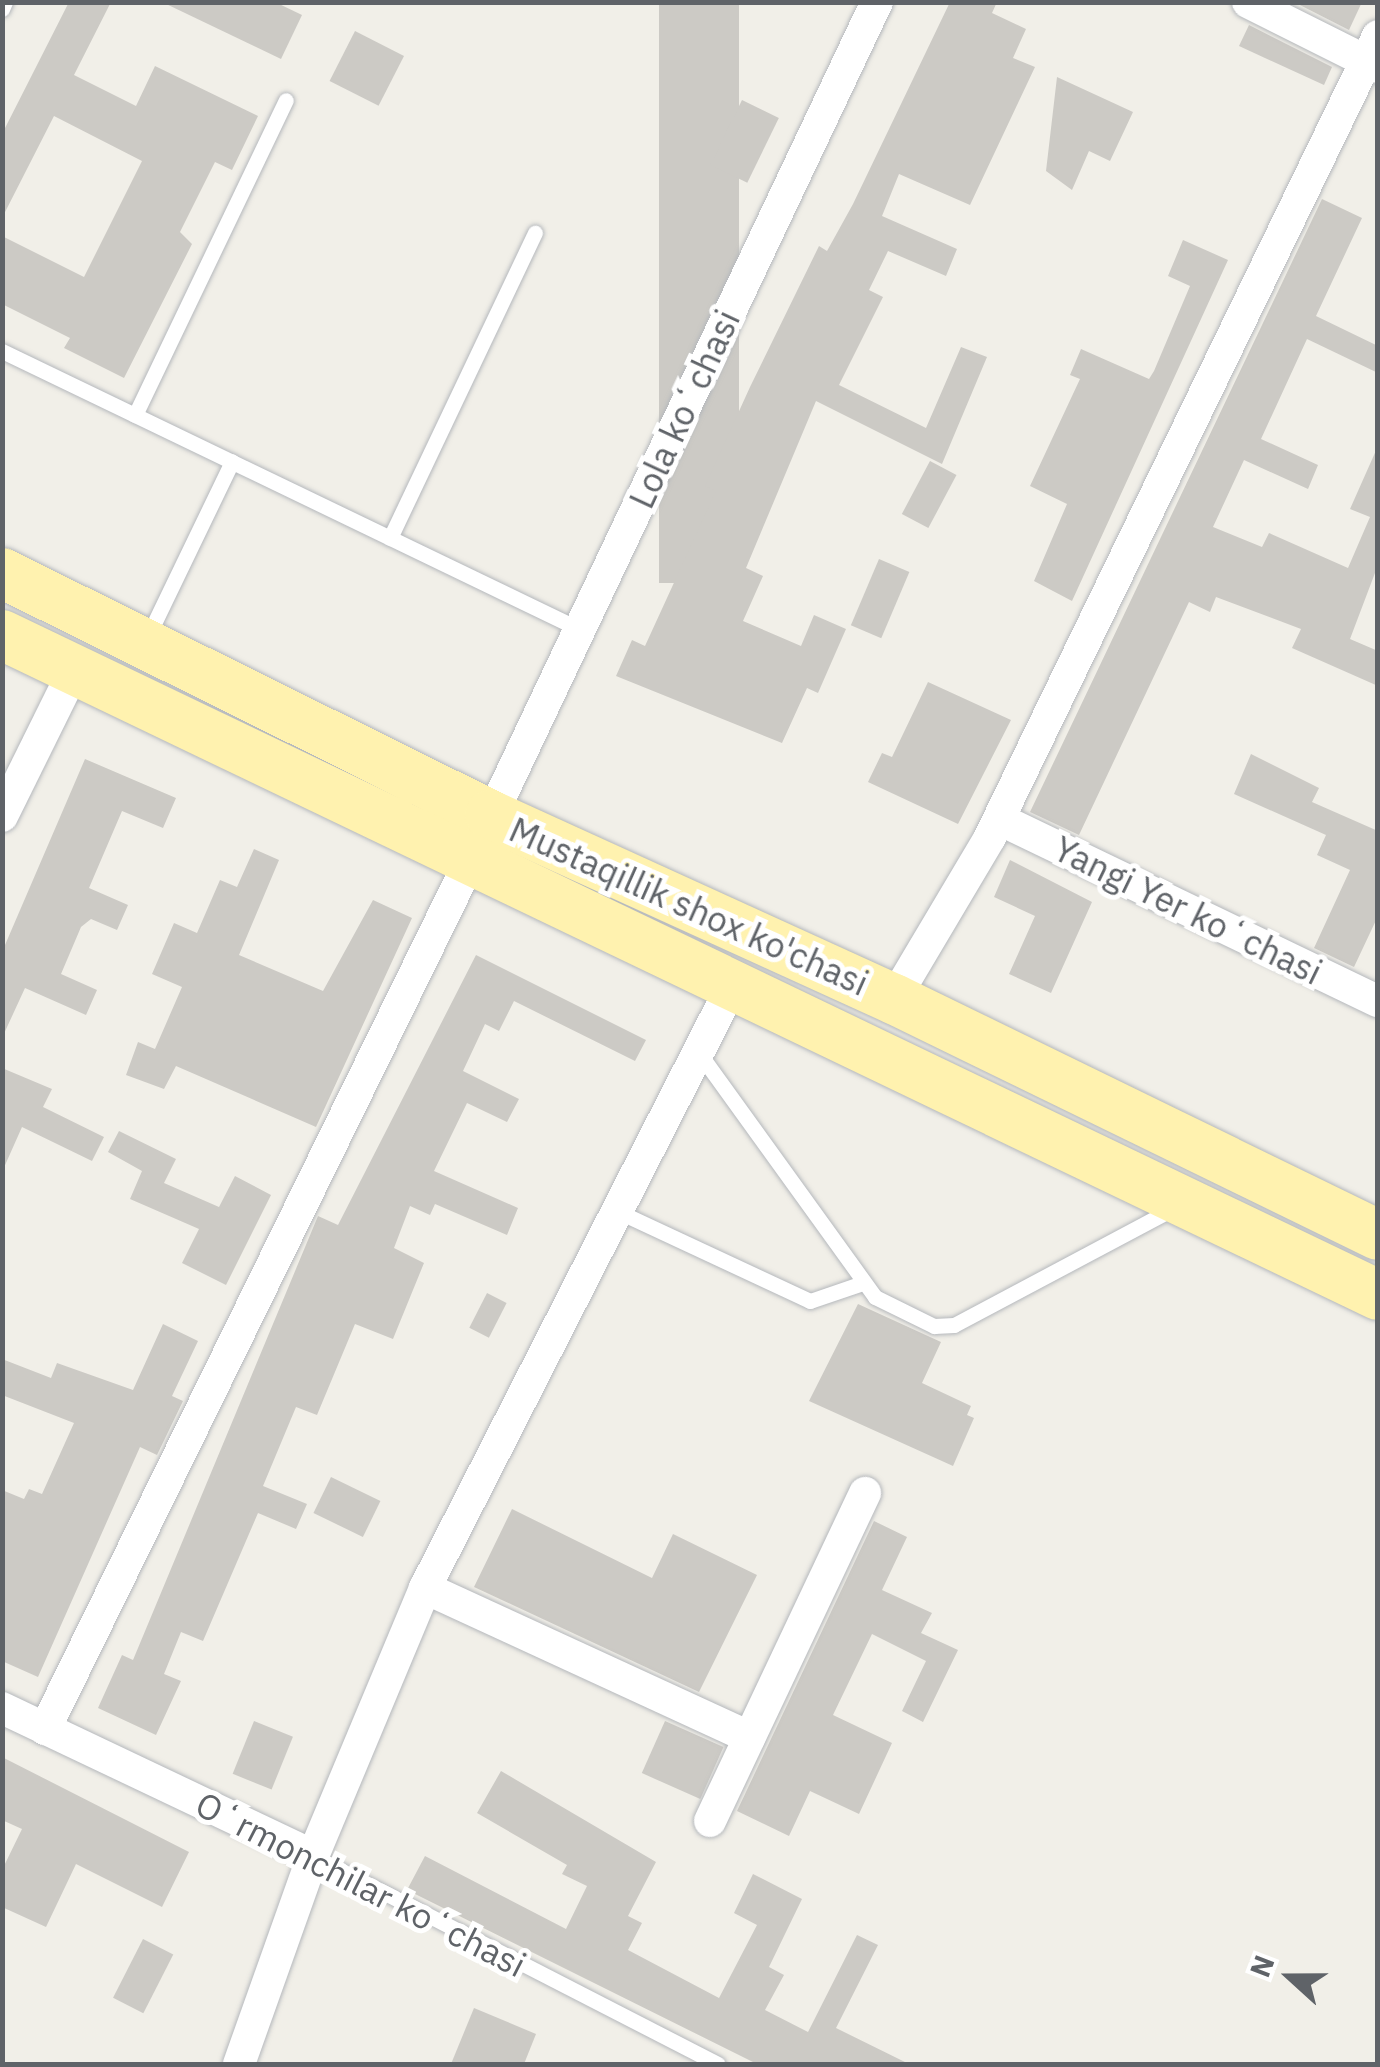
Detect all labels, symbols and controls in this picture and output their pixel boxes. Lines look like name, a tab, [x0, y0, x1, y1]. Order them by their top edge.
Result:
street label: Lola koʻchasi	[620, 303, 748, 515]
street label: Mustaqillik shox ko'chasi	[503, 808, 875, 1004]
street label: Yangi Yer koʻchasi	[1047, 827, 1329, 993]
street label: Oʻrmonchilar koʻchasi	[189, 1783, 533, 1985]
north arrow	[1240, 1927, 1340, 2027]
text: N	[1241, 1950, 1282, 1982]

